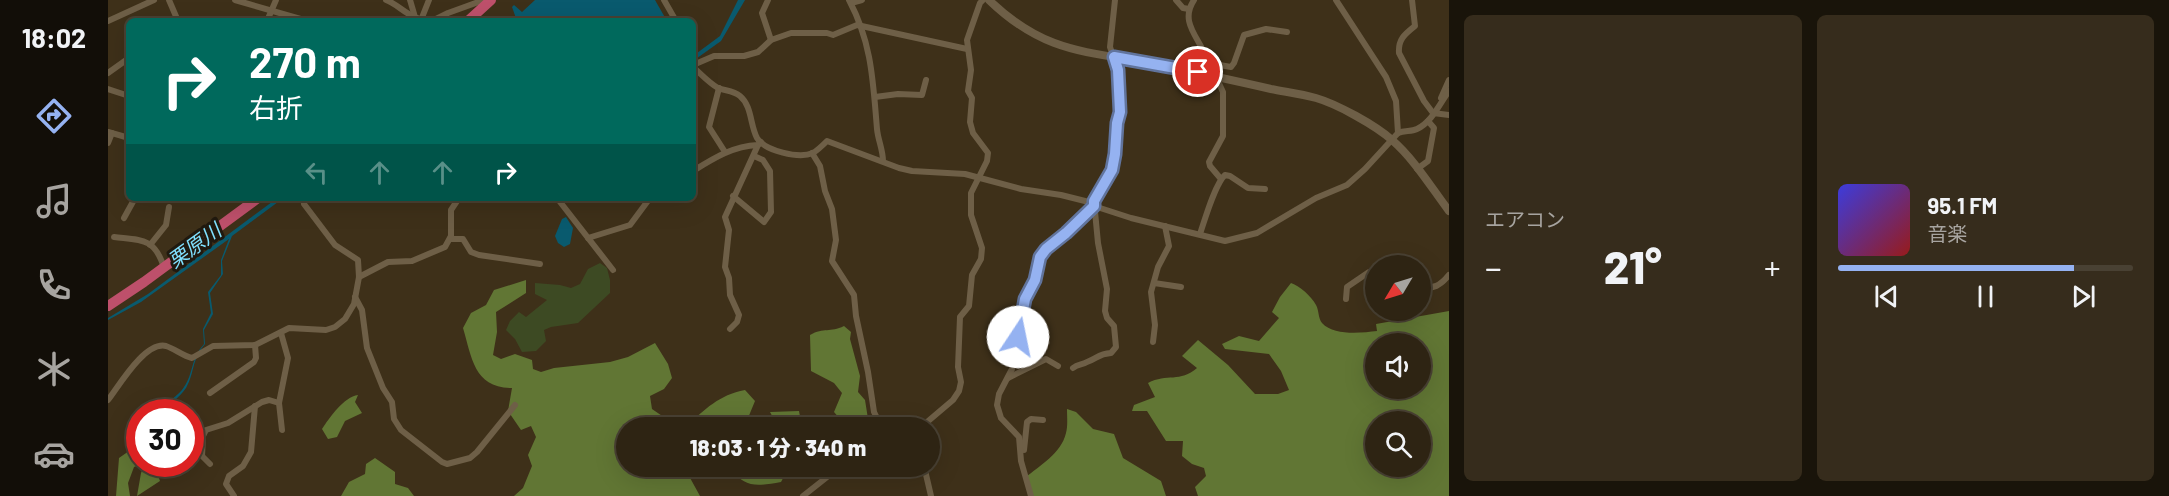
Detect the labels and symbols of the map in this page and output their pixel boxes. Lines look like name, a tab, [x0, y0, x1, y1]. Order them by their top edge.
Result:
pin	[1172, 46, 1223, 97]
water label: 栗原川	[163, 216, 227, 272]
north arrow	[1365, 255, 1431, 321]
position arrow	[986, 305, 1050, 369]
speed limit sign: 30	[126, 399, 204, 477]

